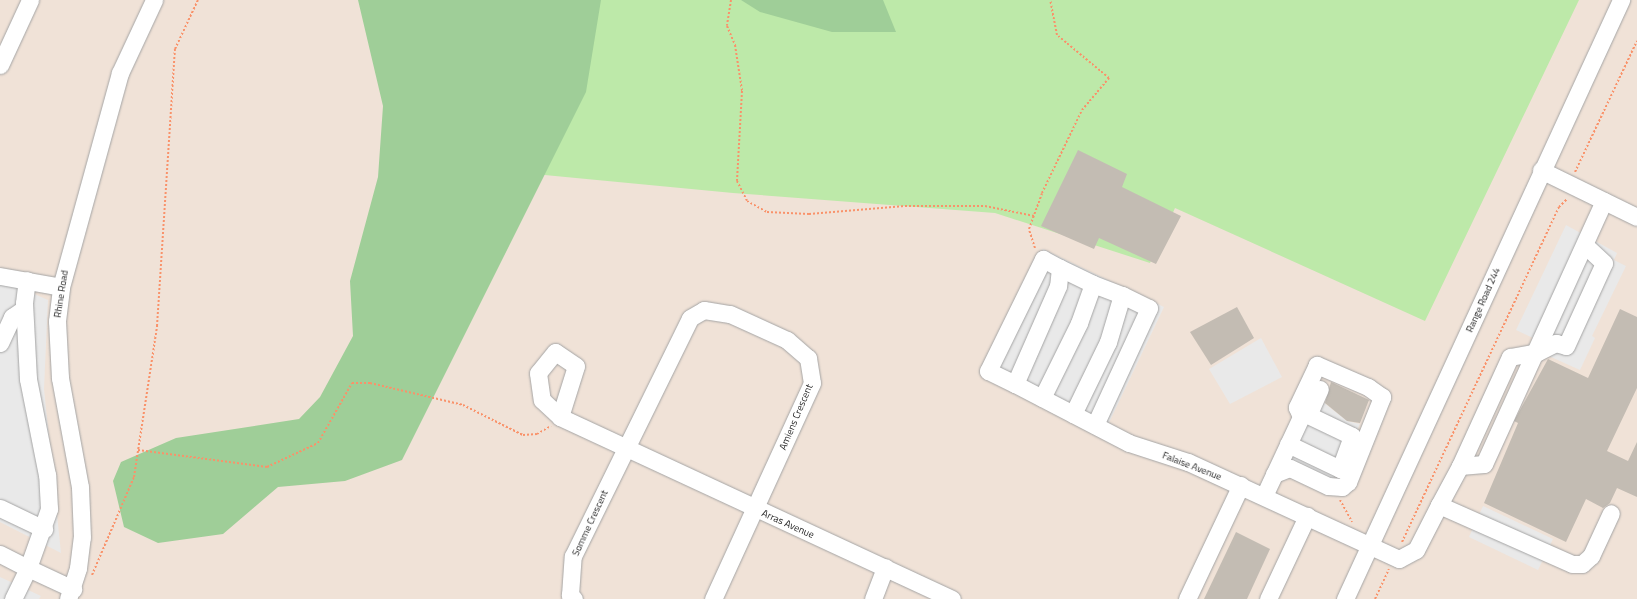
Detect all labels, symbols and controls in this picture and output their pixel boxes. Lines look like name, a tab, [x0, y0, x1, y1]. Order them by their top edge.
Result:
street label: Range Road 244	[1463, 266, 1503, 334]
street label: Rhine Road	[51, 269, 71, 319]
street label: Amiens Crescent	[777, 382, 815, 452]
street label: Falaise Avenue	[1161, 449, 1223, 483]
street label: Somme Crescent	[569, 488, 611, 558]
street label: Arras Avenue	[760, 507, 816, 541]

